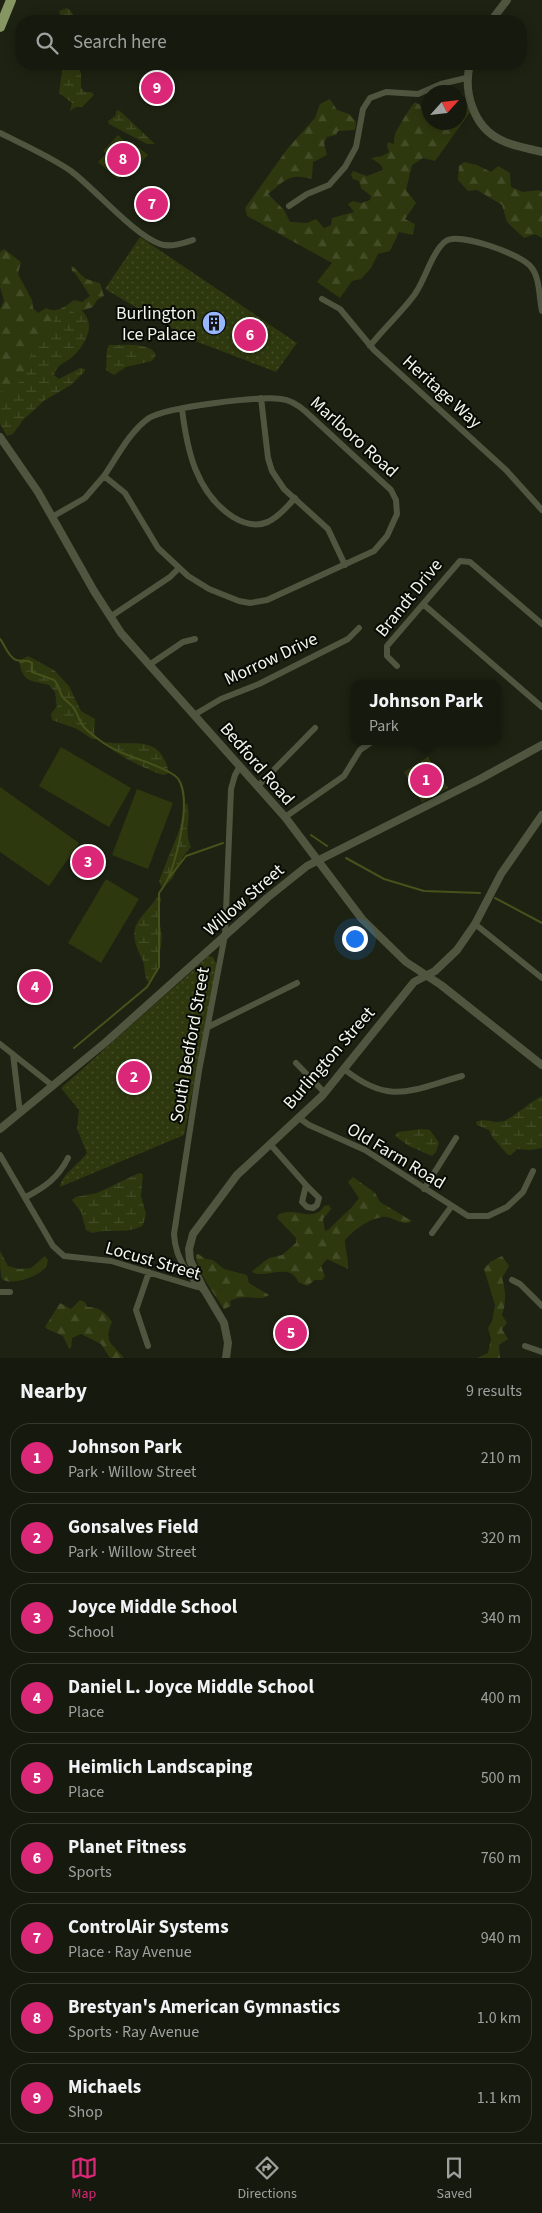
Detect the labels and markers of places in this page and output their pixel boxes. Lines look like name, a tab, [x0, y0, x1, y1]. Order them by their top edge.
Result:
pin: 9	[141, 69, 173, 107]
pin: 8	[107, 140, 139, 178]
pin: 7	[136, 185, 168, 223]
place label: Burlington Ice Palace	[116, 301, 196, 347]
building icon: Burlington Ice Palace	[201, 310, 227, 336]
pin: 6	[234, 316, 266, 354]
pin: 1	[410, 761, 442, 799]
pin: 3	[72, 843, 104, 881]
pin: 4	[19, 968, 51, 1006]
pin: 2	[118, 1058, 150, 1096]
pin: 5	[275, 1314, 307, 1352]

